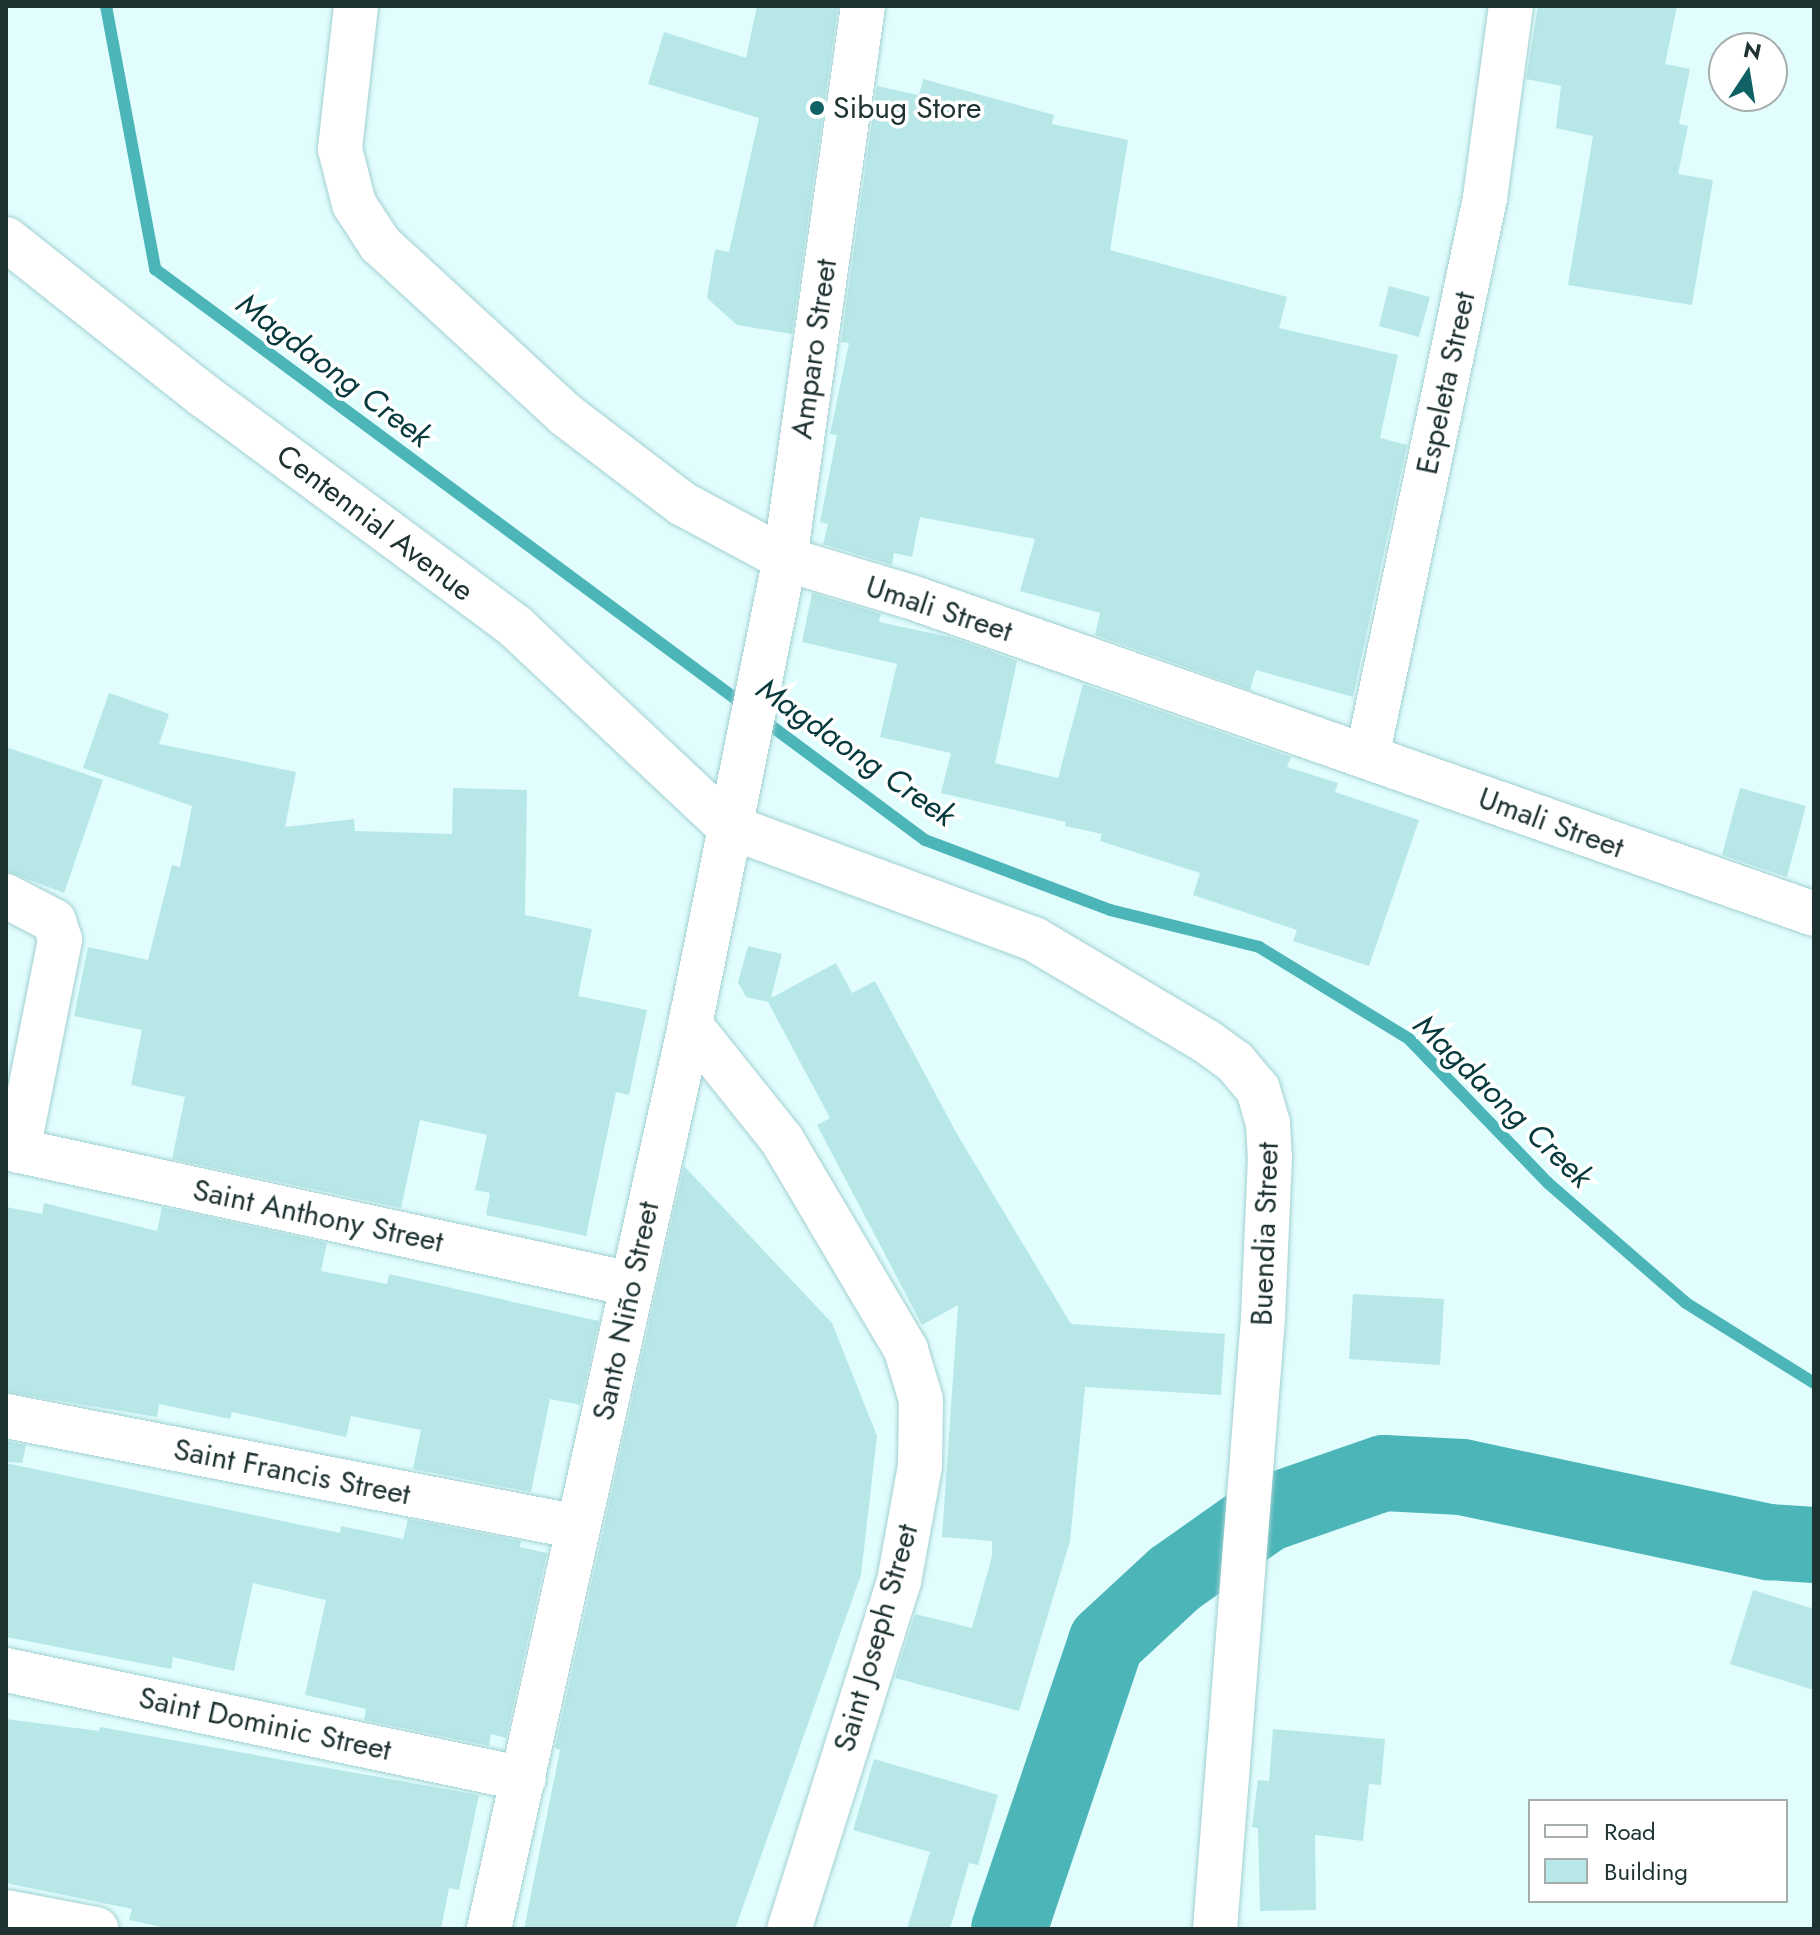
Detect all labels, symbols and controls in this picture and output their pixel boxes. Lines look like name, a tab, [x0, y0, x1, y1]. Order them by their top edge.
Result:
north arrow	[1708, 32, 1788, 112]
text: N	[1741, 33, 1764, 68]
place label: Sibug Store	[833, 90, 981, 126]
marker: Sibug Store	[808, 99, 826, 117]
street label: Amparo Street	[784, 257, 844, 441]
water label: Magdaong Creek	[229, 284, 439, 456]
street label: Espeleta Street	[1409, 288, 1483, 478]
street label: Centennial Avenue	[269, 437, 481, 609]
street label: Umali Street	[861, 568, 1017, 650]
water label: Magdaong Creek	[749, 669, 963, 835]
street label: Umali Street	[1473, 780, 1629, 866]
water label: Magdaong Creek	[1406, 1006, 1600, 1196]
street label: Buendia Street	[1244, 1142, 1286, 1326]
street label: Saint Anthony Street	[190, 1172, 446, 1260]
street label: Santo Niño Street	[585, 1198, 667, 1424]
street label: Saint Francis Street	[171, 1431, 413, 1513]
street label: Saint Joseph Street	[826, 1520, 926, 1756]
street label: Saint Dominic Street	[136, 1680, 394, 1768]
legend	[1528, 1799, 1788, 1903]
text: Road	[1604, 1814, 1656, 1849]
text: Building	[1604, 1854, 1688, 1889]

